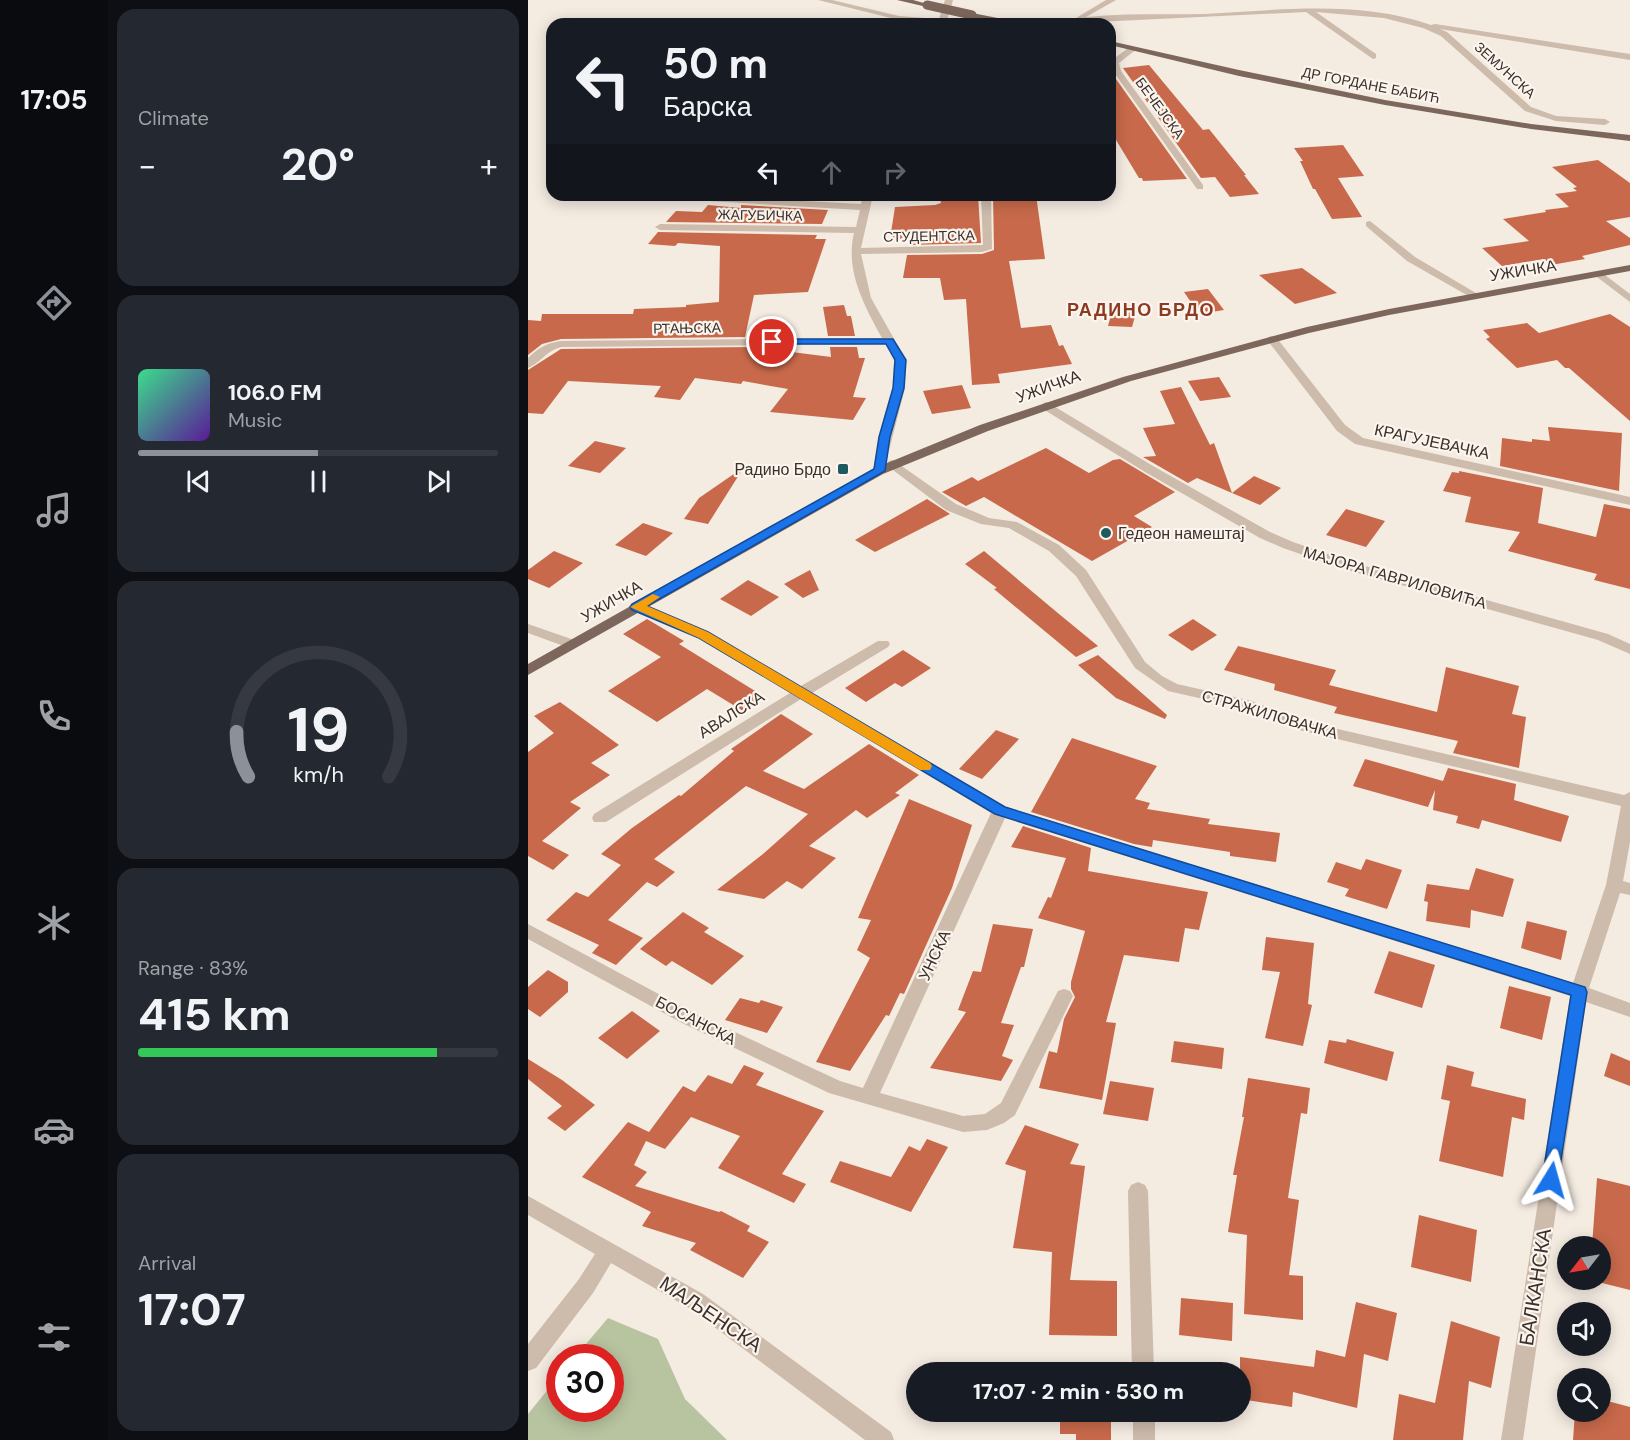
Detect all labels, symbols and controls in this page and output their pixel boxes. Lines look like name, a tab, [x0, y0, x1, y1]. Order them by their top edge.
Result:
text: 50 m	[663, 36, 768, 91]
street label: ЗЕМУНСКА	[1471, 38, 1540, 103]
icon: left	[564, 42, 642, 120]
street label: ДР ГОРДАНЕ БАБИЋ	[1301, 63, 1441, 107]
street label: БЕЧЕЈСКА	[1132, 74, 1189, 143]
text: 17:05	[21, 82, 88, 117]
text: Барска	[663, 89, 752, 124]
text: Climate	[138, 105, 209, 131]
text: 20°	[281, 135, 355, 194]
text: −	[138, 144, 156, 187]
text: +	[480, 144, 498, 187]
icon: left	[752, 156, 785, 189]
icon: ahead	[815, 156, 848, 189]
icon: right	[878, 156, 911, 189]
street label: ЖАГУБИЧКА	[717, 205, 803, 225]
street label: СТУДЕНТСКА	[883, 226, 976, 246]
street label: УЖИЧКА	[1488, 255, 1558, 286]
icon: directions	[33, 282, 75, 324]
district label: РАДИНО БРДО	[1067, 298, 1215, 322]
pin	[746, 316, 797, 367]
street label: РТАЊСКА	[653, 318, 722, 338]
icon: arrive	[755, 325, 788, 358]
street label: УЖИЧКА	[1013, 365, 1084, 408]
text: 106.0 FM	[228, 378, 322, 407]
text: Music	[228, 407, 283, 433]
street label: КРАГУЈЕВАЧКА	[1372, 419, 1492, 464]
place label: Радино Брдо	[734, 459, 831, 480]
marker: Радино Брдо	[836, 462, 850, 476]
icon: previous	[182, 465, 215, 498]
icon: pause	[302, 465, 335, 498]
icon: next	[422, 465, 455, 498]
icon: music	[33, 489, 75, 531]
place label: Гедеон намештај	[1118, 523, 1244, 544]
marker: Гедеон намештај	[1099, 526, 1113, 540]
street label: МАЈОРА ГАВРИЛОВИЋА	[1301, 541, 1489, 614]
street label: УЖИЧКА	[577, 575, 646, 627]
street label: СТРАЖИЛОВАЧКА	[1199, 685, 1341, 744]
street label: АВАЛСКА	[694, 686, 768, 743]
text: 19	[287, 689, 349, 770]
icon: phone	[33, 695, 75, 737]
text: km/h	[293, 761, 343, 789]
icon: climate	[33, 902, 75, 944]
street label: УНСКА	[914, 926, 955, 984]
text: Range · 83%	[138, 955, 248, 981]
text: 415 km	[138, 985, 291, 1044]
street label: БОСАНСКА	[652, 991, 740, 1050]
icon: car	[33, 1109, 75, 1151]
position arrow	[1519, 1148, 1583, 1212]
street label: БАЛКАНСКА	[1513, 1226, 1557, 1348]
north arrow	[1557, 1236, 1611, 1290]
map controls	[1557, 1236, 1611, 1422]
text: Arrival	[138, 1250, 196, 1276]
street label: МАЉЕНСКА	[655, 1270, 768, 1358]
text: 17:07	[138, 1280, 246, 1339]
button: sound	[1557, 1302, 1611, 1356]
icon: filters	[33, 1316, 75, 1358]
speed limit sign: 30	[546, 1344, 624, 1422]
button: search	[1557, 1368, 1611, 1422]
text: 17:07 · 2 min · 530 m	[973, 1377, 1184, 1406]

